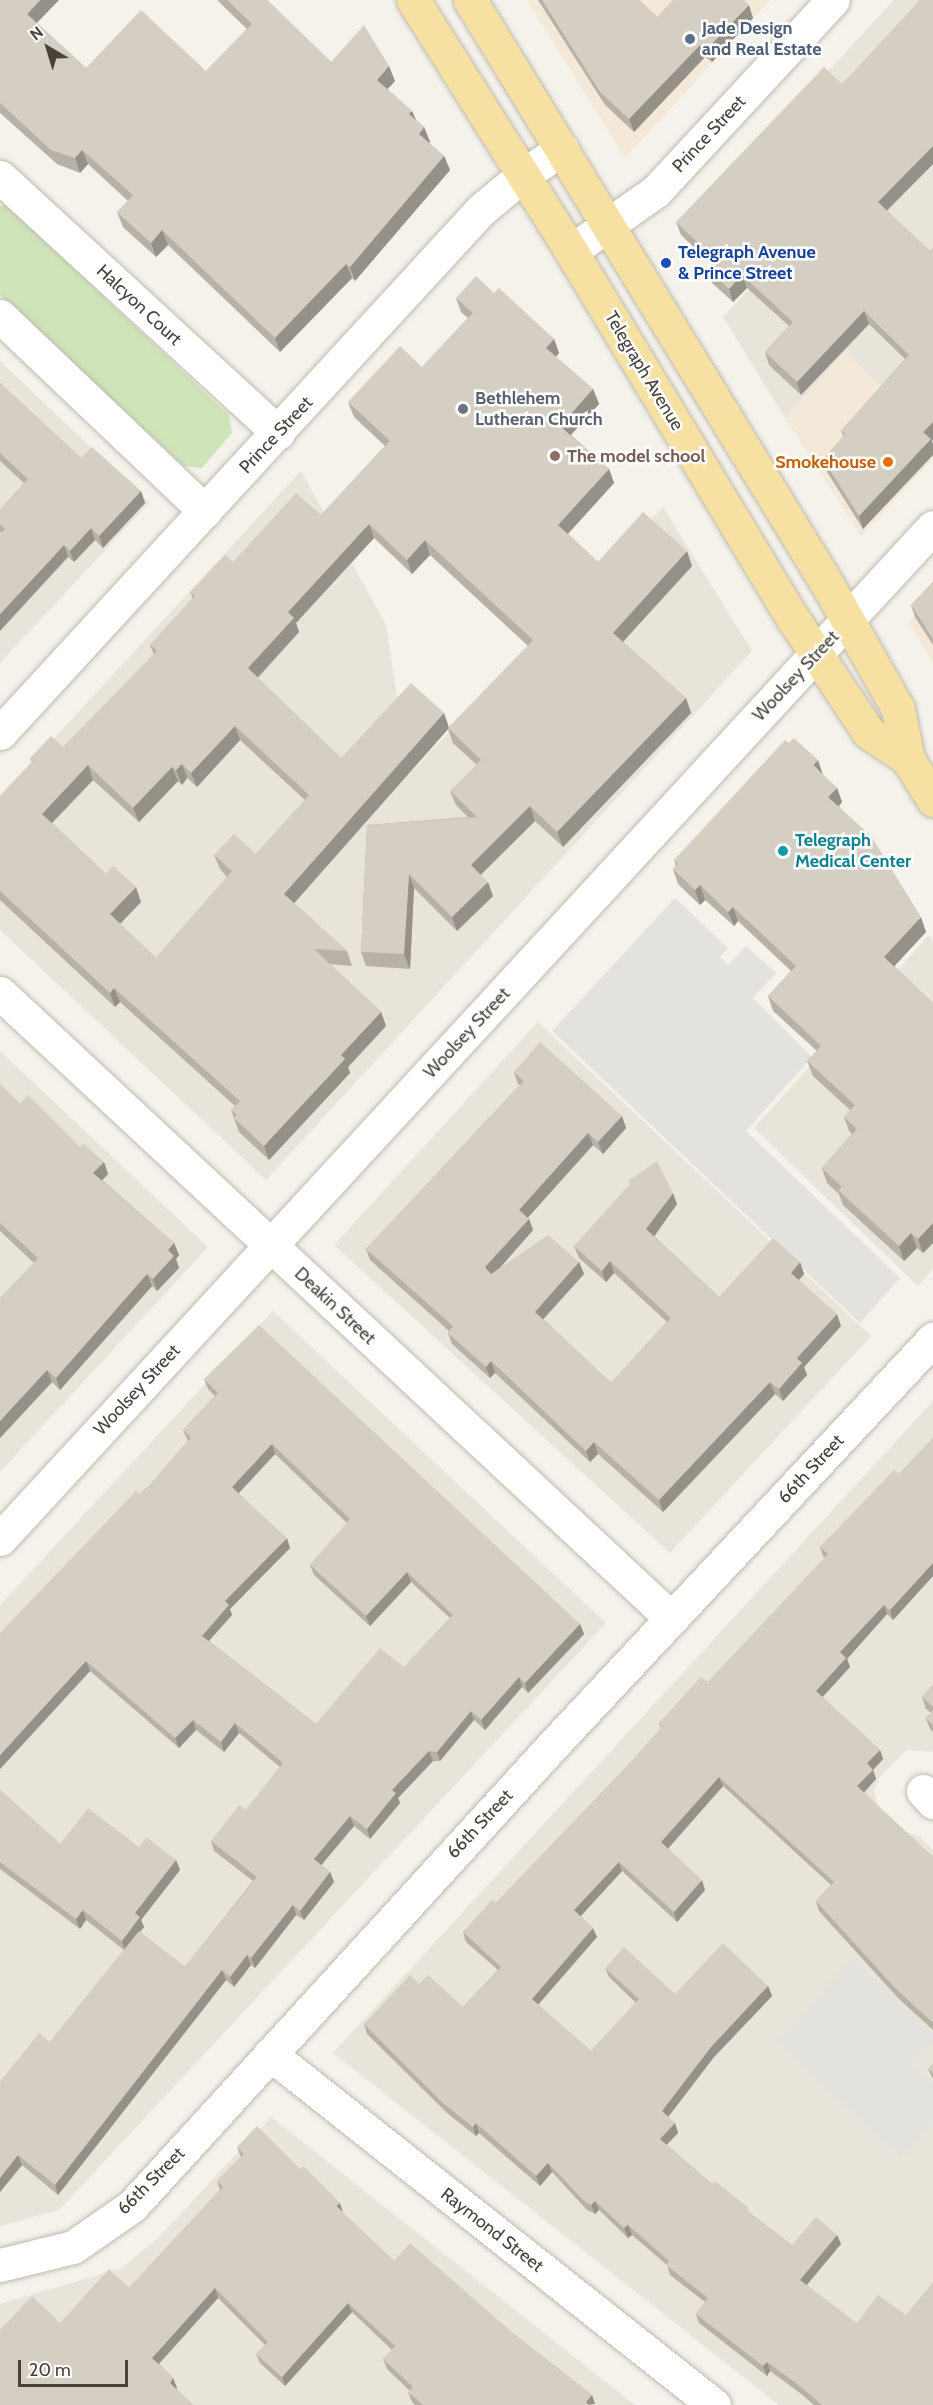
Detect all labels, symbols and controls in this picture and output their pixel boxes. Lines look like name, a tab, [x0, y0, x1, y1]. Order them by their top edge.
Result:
north arrow	[18, 18, 78, 78]
place label: Jade Design and Real Estate	[702, 18, 821, 60]
text: N	[26, 22, 47, 44]
marker: Jade Design and Real Estate	[683, 32, 697, 46]
street label: Prince Street	[668, 91, 750, 177]
place label: Telegraph Avenue & Prince Street	[678, 242, 816, 284]
marker: Telegraph Avenue & Prince Street	[659, 256, 673, 270]
street label: Halcyon Court	[92, 260, 186, 350]
street label: Telegraph Avenue	[600, 308, 688, 434]
place label: Bethlehem Lutheran Church	[475, 388, 603, 430]
street label: Prince Street	[235, 392, 317, 478]
marker: Bethlehem Lutheran Church	[456, 402, 470, 416]
place label: The model school	[567, 445, 705, 467]
marker: The model school	[548, 449, 562, 463]
place label: Smokehouse	[775, 451, 876, 473]
marker: Smokehouse	[881, 455, 895, 469]
street label: Woolsey Street	[748, 626, 844, 726]
place label: Telegraph Medical Center	[795, 830, 911, 872]
marker: Telegraph Medical Center	[776, 844, 790, 858]
street label: Woolsey Street	[419, 983, 515, 1083]
street label: Deakin Street	[290, 1263, 380, 1349]
street label: Woolsey Street	[89, 1340, 185, 1440]
street label: 66th Street	[774, 1430, 848, 1508]
street label: 66th Street	[443, 1785, 517, 1863]
street label: 66th Street	[113, 2143, 189, 2219]
street label: Raymond Street	[436, 2183, 548, 2277]
scale bar	[21, 2348, 130, 2386]
text: 20 m	[29, 2359, 71, 2381]

